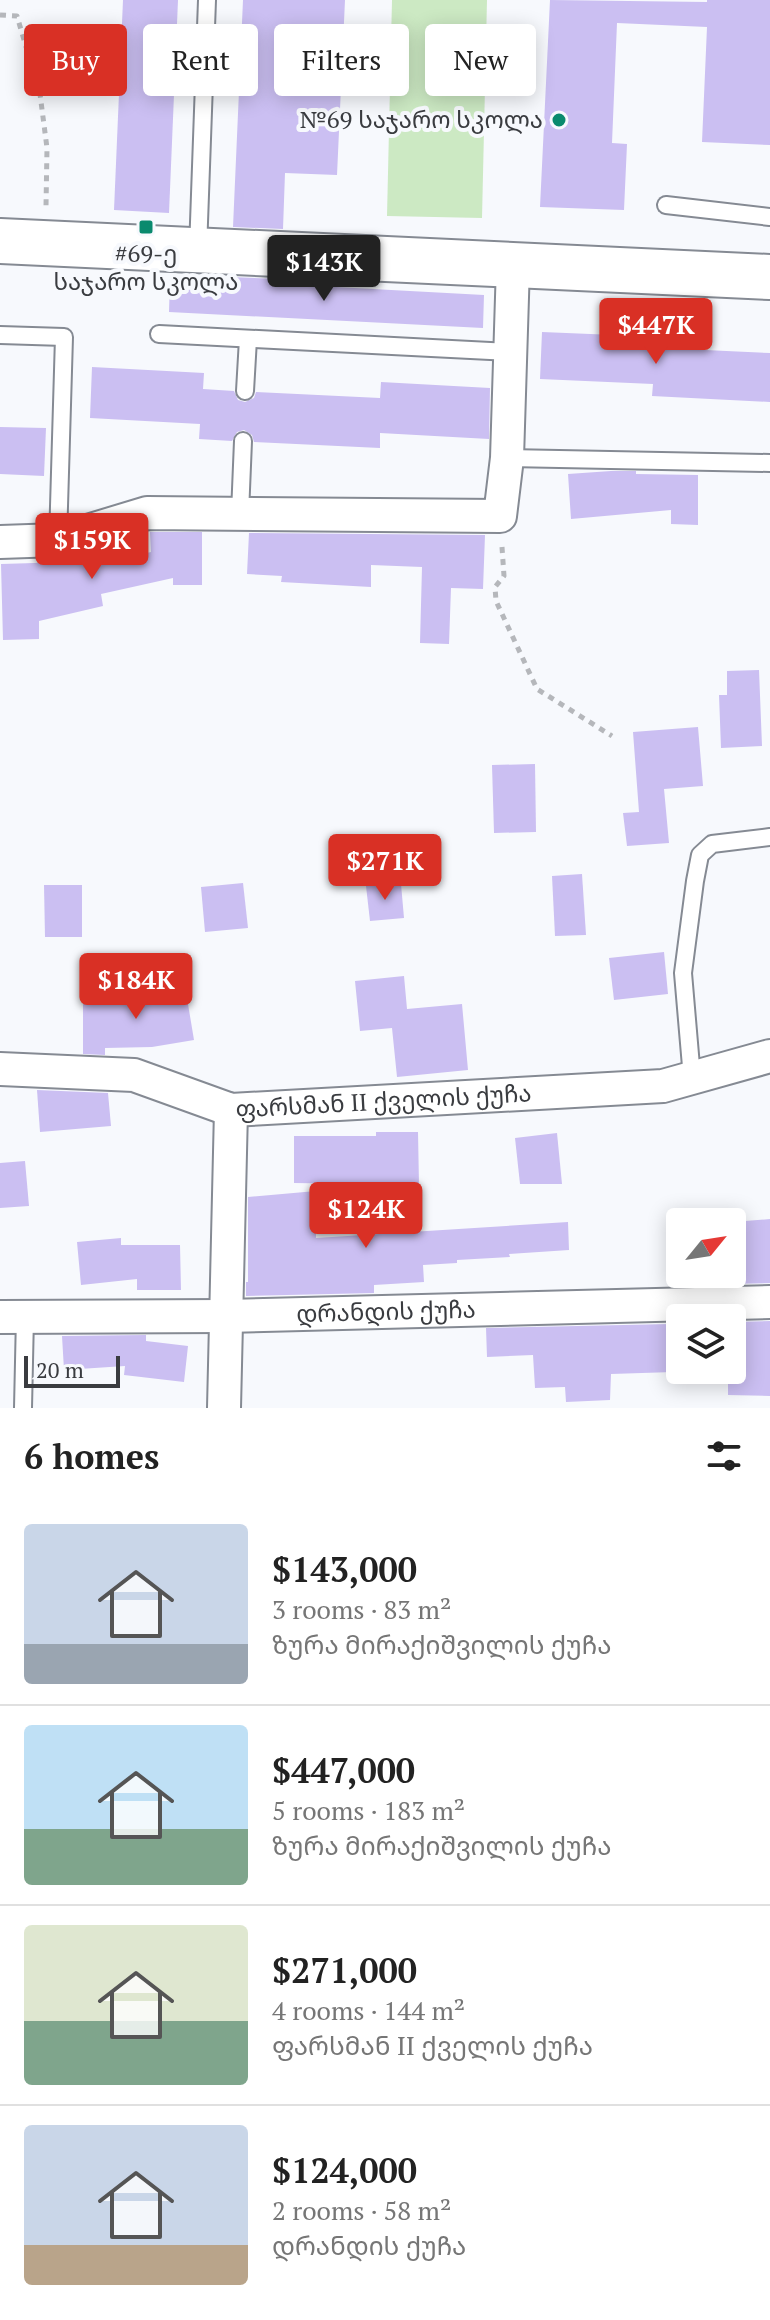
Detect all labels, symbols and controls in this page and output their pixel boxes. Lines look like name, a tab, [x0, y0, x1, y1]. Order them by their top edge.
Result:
chip: Buy	[24, 24, 127, 96]
chip: Rent	[143, 24, 258, 96]
chip: Filters	[274, 24, 409, 96]
chip: New	[425, 24, 536, 96]
place label: №69 საჯარო სკოლა	[300, 103, 543, 135]
marker: №69 საჯარო სკოლა	[550, 111, 568, 129]
marker: #69-ე საჯარო სკოლა	[137, 218, 155, 236]
pin: $143K	[268, 235, 380, 303]
place label: #69-ე საჯარო სკოლა	[54, 237, 238, 297]
text: $143K	[285, 244, 363, 278]
pin: $447K	[600, 298, 712, 366]
text: $447K	[617, 307, 695, 341]
pin: $159K	[36, 513, 148, 581]
text: $159K	[53, 522, 131, 556]
pin: $271K	[329, 834, 441, 902]
text: $271K	[346, 843, 424, 877]
pin: $184K	[80, 953, 192, 1021]
text: $184K	[97, 962, 175, 996]
street label: ფარსმან II ქველის ქუჩა	[235, 1076, 532, 1125]
pin: $124K	[310, 1182, 422, 1250]
text: $124K	[327, 1191, 405, 1225]
north arrow	[666, 1208, 746, 1288]
map controls	[666, 1208, 746, 1384]
street label: დრანდის ქუჩა	[296, 1293, 476, 1329]
button: layers	[666, 1304, 746, 1384]
scale bar	[24, 1352, 120, 1388]
text: 20 m	[36, 1355, 84, 1384]
text: 6 homes	[24, 1434, 159, 1479]
icon: filters	[702, 1434, 746, 1478]
text: $143,000	[272, 1547, 417, 1592]
icon: home	[88, 1556, 184, 1652]
text: 3 rooms · 83 m²	[272, 1592, 451, 1626]
text: ზურა მირაქიშვილის ქუჩა	[272, 1627, 611, 1661]
text: $447,000	[272, 1748, 415, 1793]
icon: home	[88, 1757, 184, 1853]
text: 5 rooms · 183 m²	[272, 1793, 465, 1827]
text: ზურა მირაქიშვილის ქუჩა	[272, 1828, 611, 1862]
text: $271,000	[272, 1948, 417, 1993]
icon: home	[88, 1957, 184, 2053]
text: 4 rooms · 144 m²	[272, 1993, 465, 2027]
text: ფარსმან II ქველის ქუჩა	[272, 2028, 593, 2062]
text: $124,000	[272, 2148, 417, 2193]
icon: home	[88, 2157, 184, 2253]
text: 2 rooms · 58 m²	[272, 2193, 451, 2227]
text: დრანდის ქუჩა	[272, 2228, 466, 2262]

